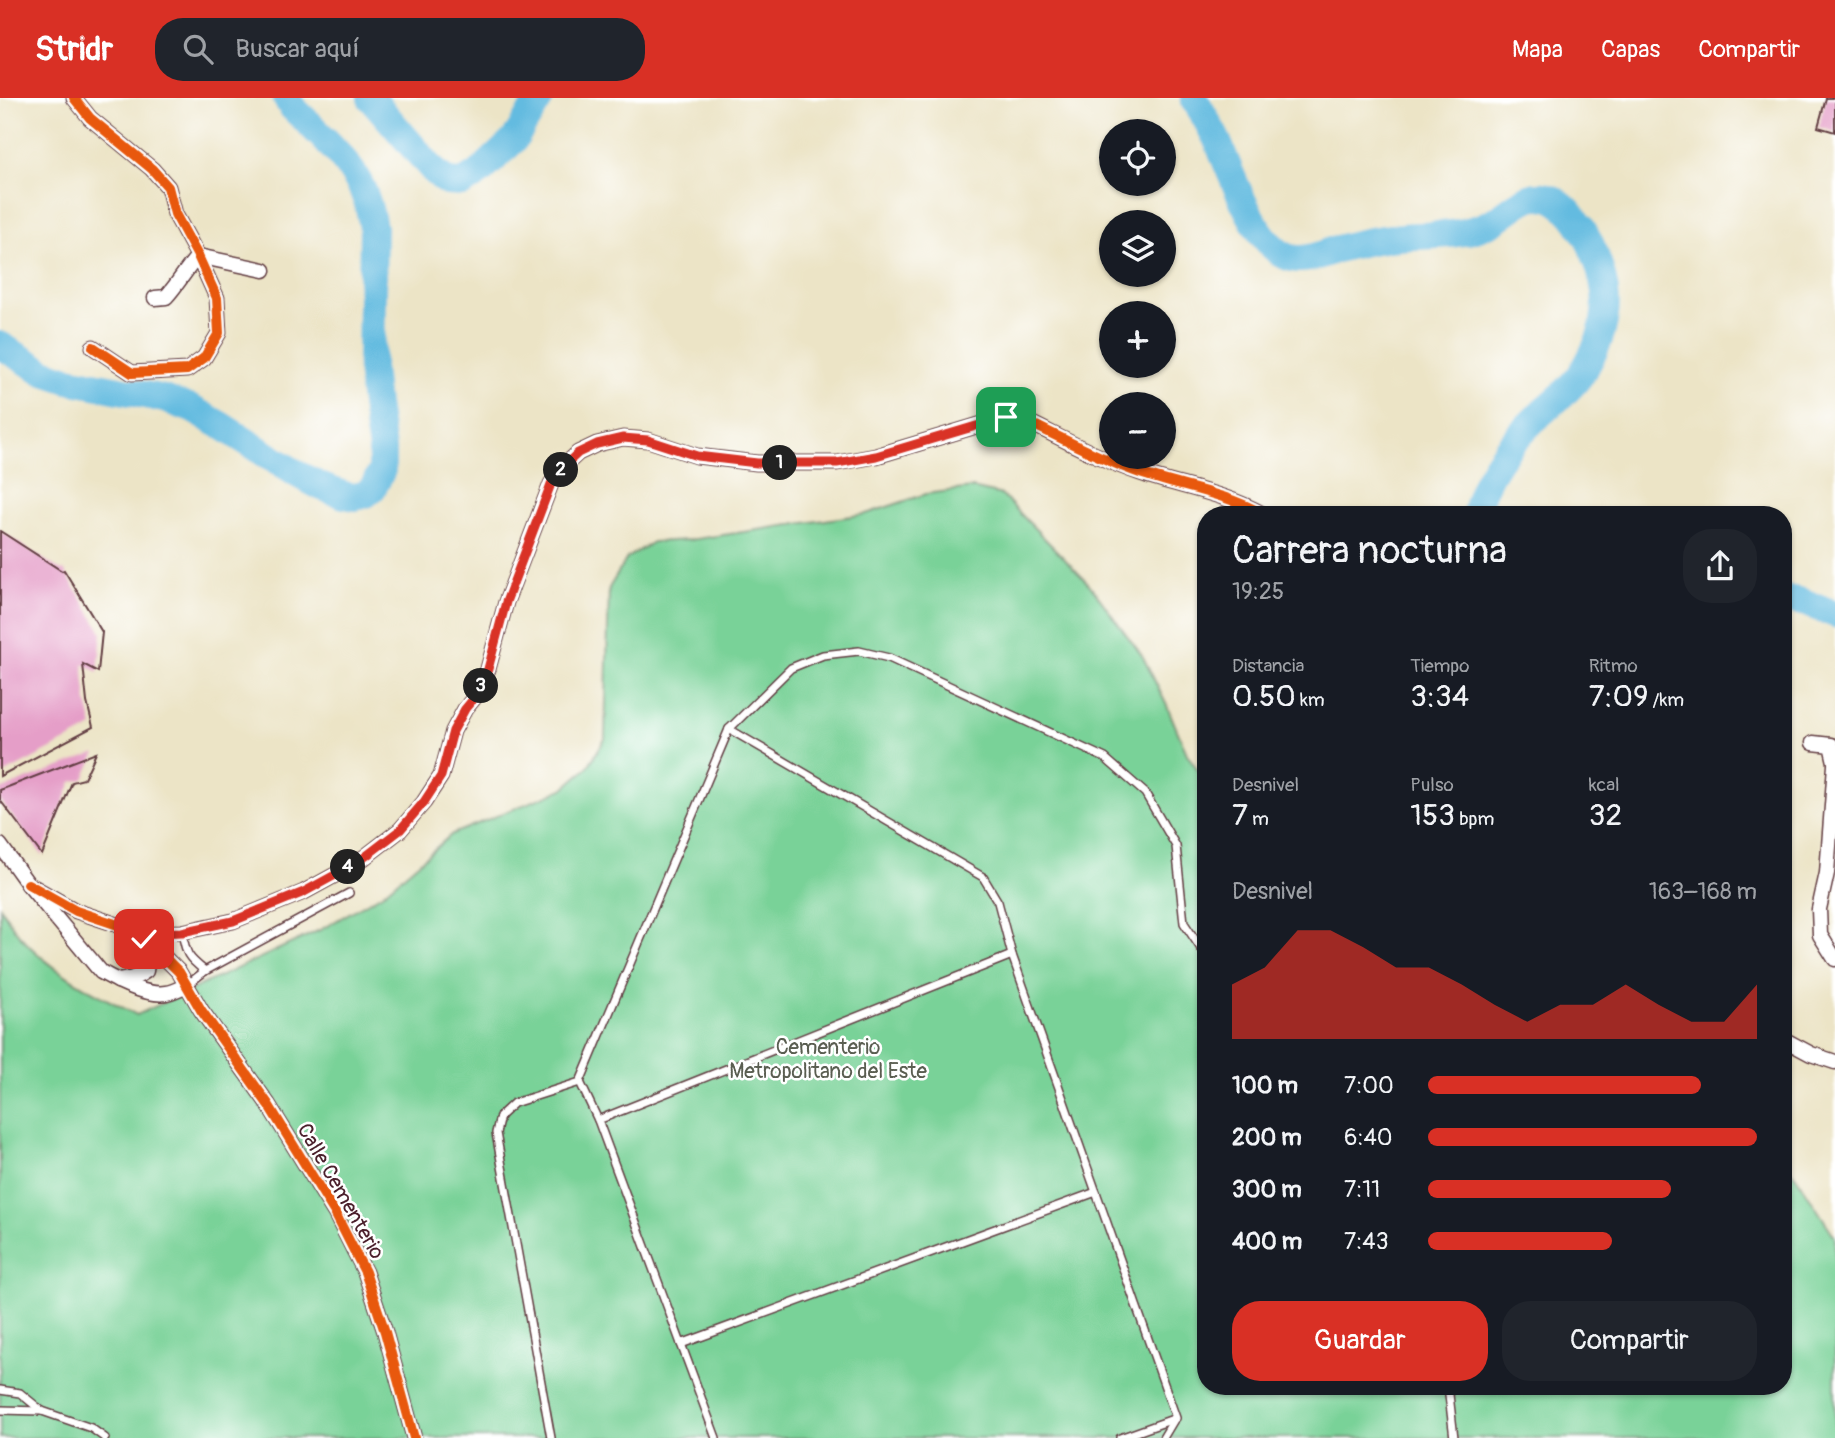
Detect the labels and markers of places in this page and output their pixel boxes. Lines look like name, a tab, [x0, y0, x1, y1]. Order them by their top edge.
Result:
pin	[976, 387, 1036, 447]
pin: 1	[762, 446, 798, 480]
pin: 2	[544, 452, 578, 488]
pin: 3	[463, 668, 498, 704]
pin: 4	[330, 850, 366, 884]
pin	[114, 909, 174, 969]

